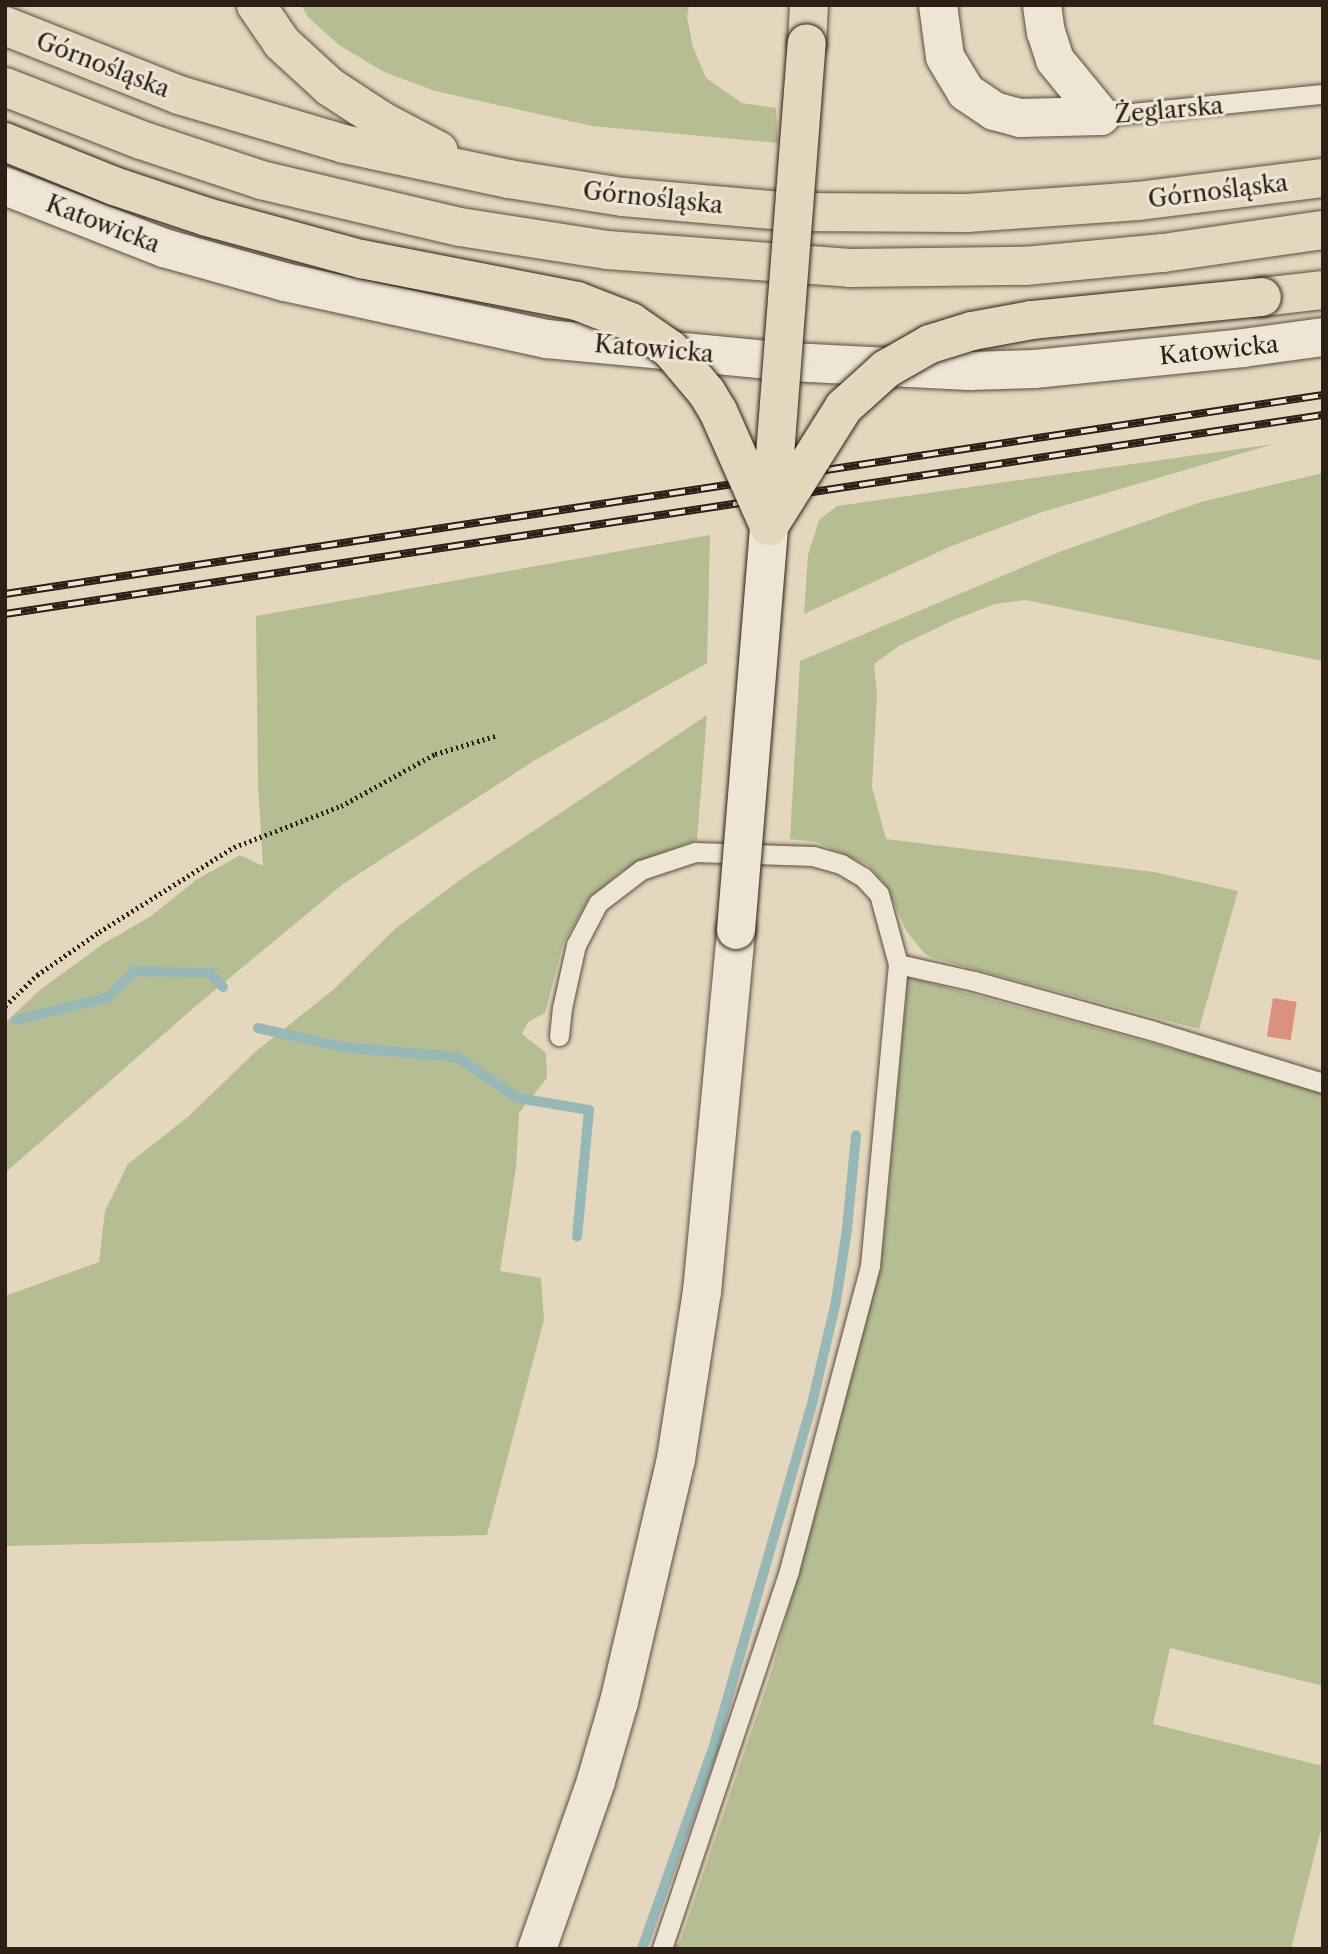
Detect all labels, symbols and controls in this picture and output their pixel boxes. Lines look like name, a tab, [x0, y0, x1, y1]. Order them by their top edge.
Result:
street label: Górnośląska	[32, 26, 174, 104]
street label: Żeglarska	[1114, 91, 1224, 129]
street label: Górnośląska	[1146, 168, 1290, 214]
street label: Górnośląska	[582, 176, 724, 220]
street label: Katowicka	[42, 189, 164, 259]
street label: Katowicka	[593, 329, 715, 369]
street label: Katowicka	[1158, 329, 1280, 371]

